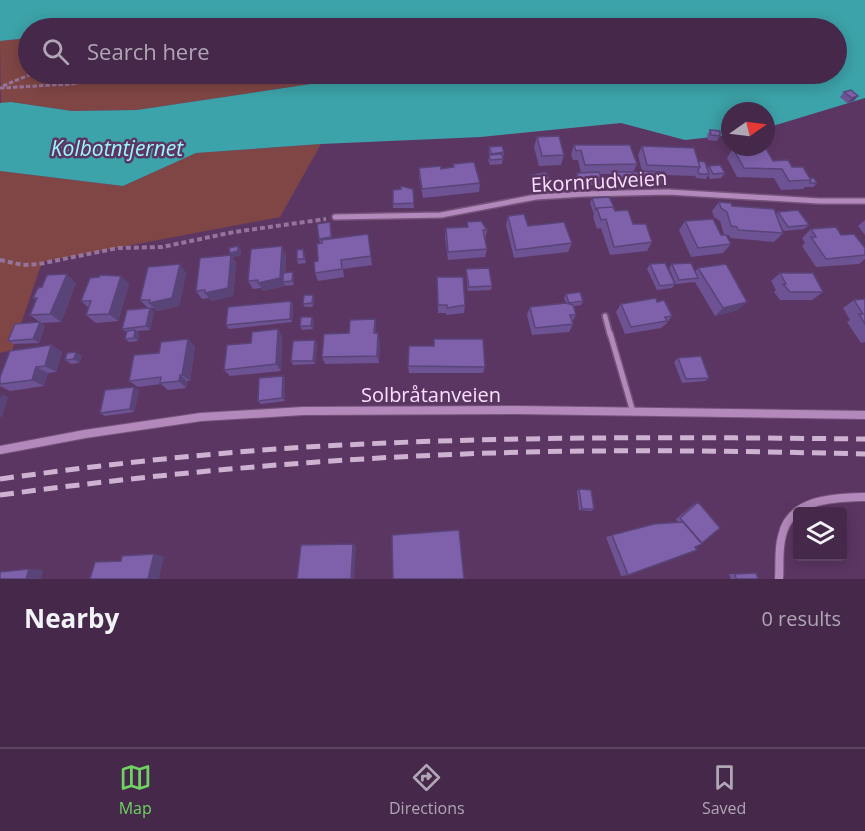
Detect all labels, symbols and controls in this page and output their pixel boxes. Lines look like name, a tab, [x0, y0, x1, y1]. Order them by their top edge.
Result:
search box	[18, 18, 847, 84]
icon: search	[39, 35, 72, 68]
text: Search here	[87, 36, 210, 66]
north arrow	[721, 102, 775, 156]
water label: Kolbotntjernet	[51, 134, 184, 162]
street label: Ekornrudveien	[530, 164, 668, 198]
street label: Solbråtanveien	[361, 381, 501, 408]
map controls	[793, 507, 847, 561]
button: layers	[793, 507, 847, 561]
text: Nearby	[24, 600, 119, 636]
text: 0 results	[761, 605, 841, 632]
tab: Map	[119, 761, 152, 819]
tab: Directions	[389, 761, 465, 819]
tab: Saved	[702, 761, 746, 819]

